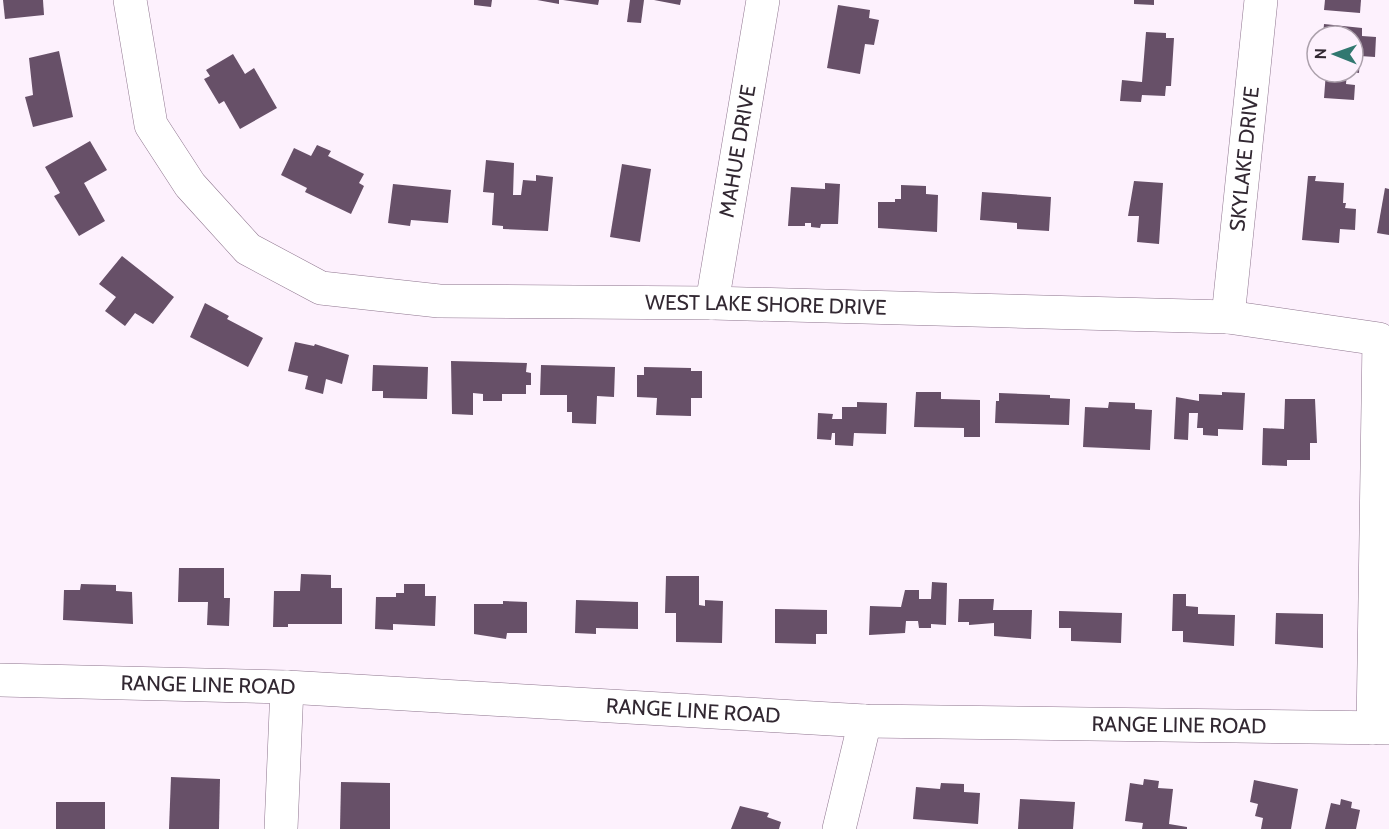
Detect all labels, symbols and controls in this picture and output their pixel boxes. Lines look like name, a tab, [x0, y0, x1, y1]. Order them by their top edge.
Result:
north arrow	[1305, 24, 1365, 84]
text: N	[1311, 48, 1330, 60]
street label: MAHUE DRIVE	[714, 83, 761, 219]
street label: SKYLAKE DRIVE	[1224, 85, 1264, 232]
street label: WEST LAKE SHORE DRIVE	[645, 290, 887, 320]
street label: RANGE LINE ROAD	[120, 670, 296, 699]
street label: RANGE LINE ROAD	[605, 693, 781, 728]
street label: RANGE LINE ROAD	[1091, 711, 1266, 738]

